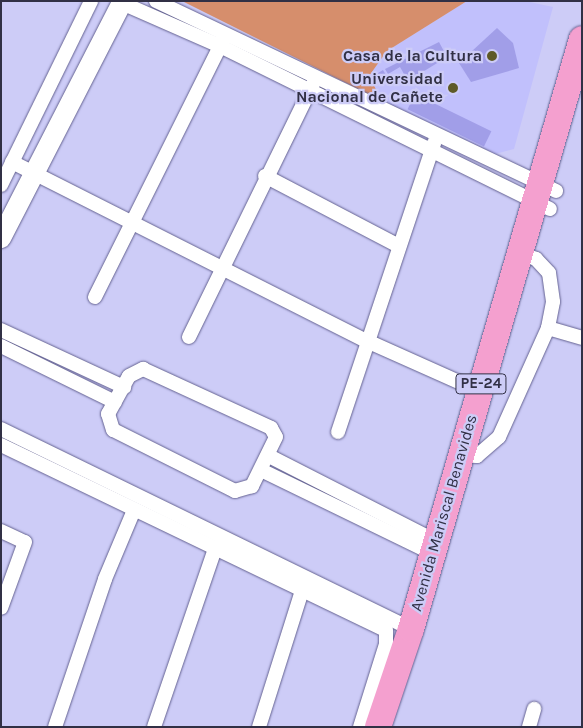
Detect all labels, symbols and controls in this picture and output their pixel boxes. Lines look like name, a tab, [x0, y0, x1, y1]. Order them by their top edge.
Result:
place label: Casa de la Cultura	[343, 46, 482, 66]
marker: Casa de la Cultura	[486, 50, 498, 62]
place label: Universidad Nacional de Cañete	[296, 69, 443, 107]
marker: Universidad Nacional de Cañete	[447, 82, 459, 94]
road number: PE-24	[455, 372, 507, 396]
street label: Avenida Mariscal Benavides	[407, 412, 481, 614]

